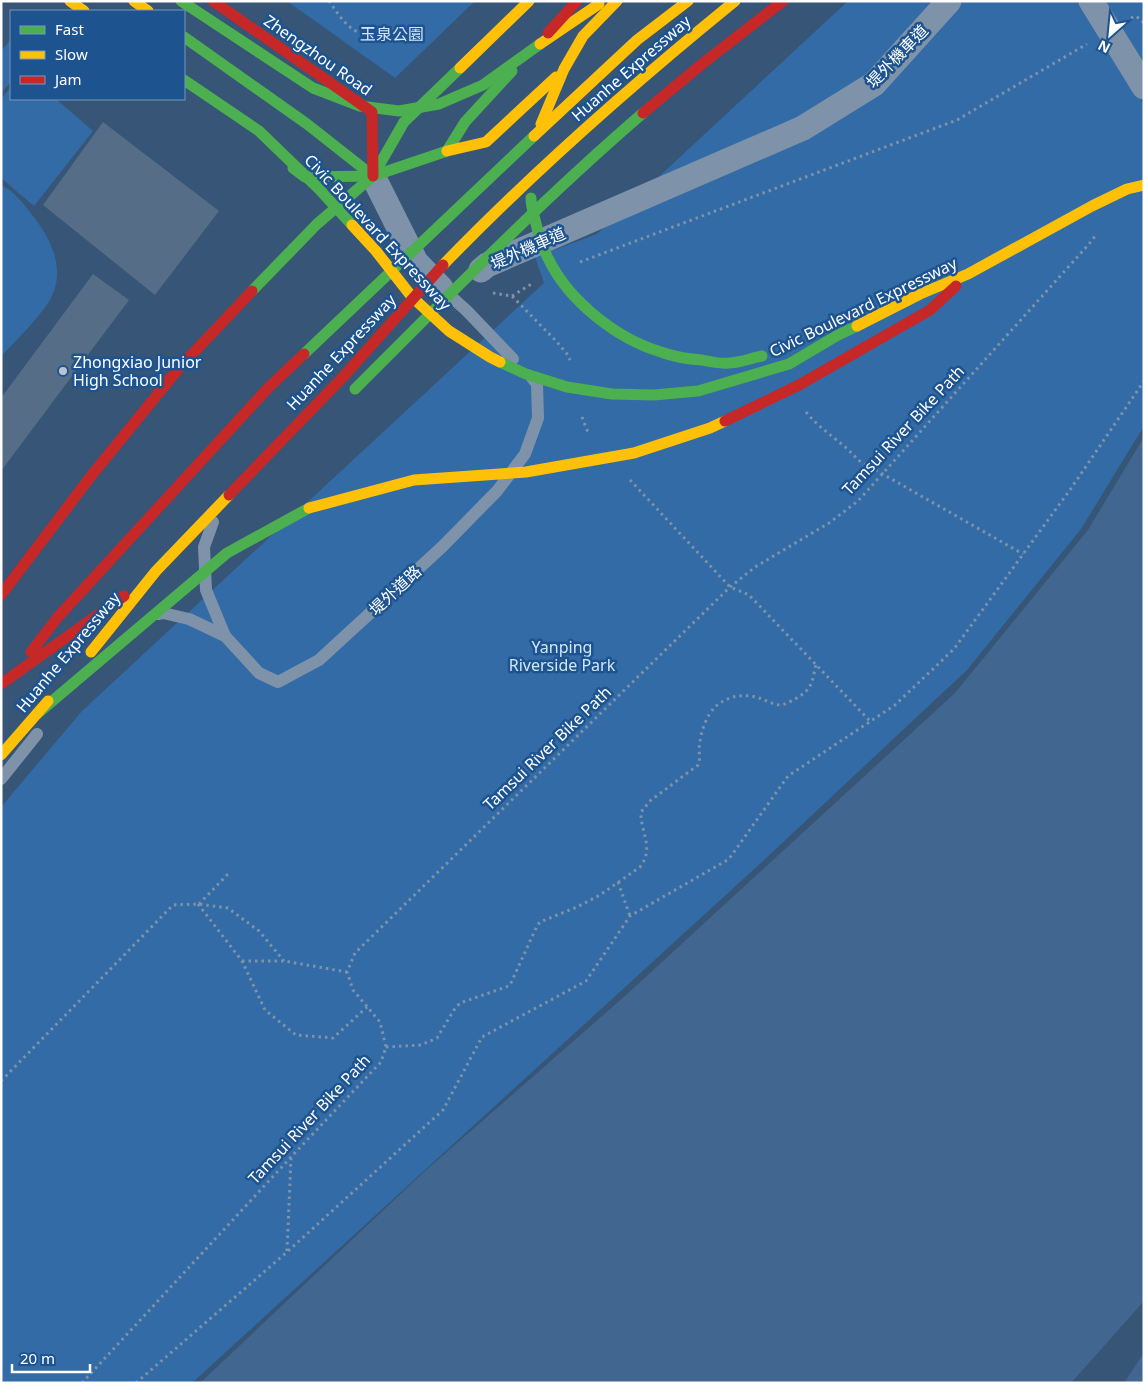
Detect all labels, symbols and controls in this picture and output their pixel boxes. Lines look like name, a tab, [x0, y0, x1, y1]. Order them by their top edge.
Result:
street label: Zhengzhou Road	[260, 9, 376, 101]
legend	[10, 10, 185, 100]
street label: Huanhe Expressway	[567, 10, 696, 126]
north arrow	[1085, 10, 1135, 60]
text: Fast	[55, 19, 84, 39]
street label: 堤外機車道	[861, 20, 933, 92]
park label: 玉泉公園	[360, 23, 424, 45]
text: N	[1094, 36, 1113, 58]
text: Slow	[55, 44, 88, 64]
text: Jam	[53, 69, 82, 89]
street label: Civic Boulevard Expressway	[300, 149, 457, 315]
street label: 堤外機車道	[487, 222, 569, 274]
street label: Civic Boulevard Expressway	[766, 252, 961, 362]
street label: Huanhe Expressway	[281, 289, 401, 415]
place label: Zhongxiao Junior High School	[73, 351, 202, 391]
street label: Tamsui River Bike Path	[837, 360, 969, 500]
marker: Zhongxiao Junior High School	[57, 365, 69, 377]
street label: 堤外道路	[364, 560, 426, 620]
street label: Huanhe Expressway	[11, 586, 126, 717]
park label: Yanping Riverside Park	[509, 636, 616, 676]
street label: Tamsui River Bike Path	[478, 681, 616, 815]
street label: Tamsui River Bike Path	[243, 1049, 375, 1189]
scale bar	[12, 1342, 90, 1374]
text: 20 m	[20, 1348, 55, 1368]

